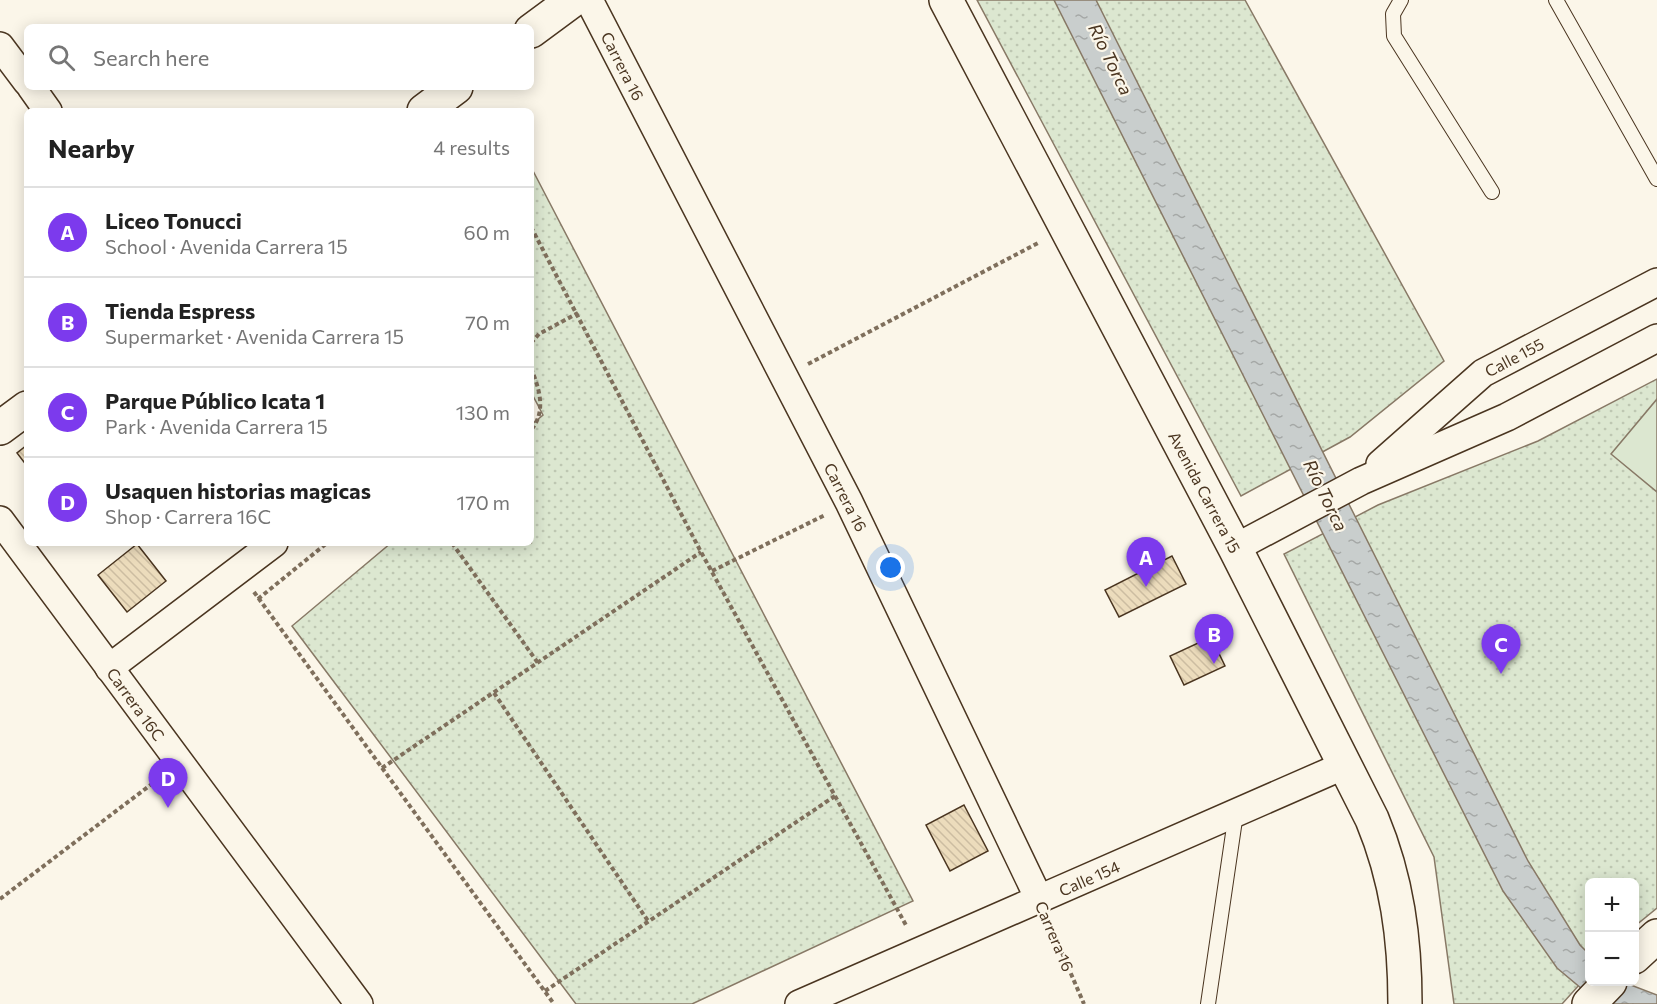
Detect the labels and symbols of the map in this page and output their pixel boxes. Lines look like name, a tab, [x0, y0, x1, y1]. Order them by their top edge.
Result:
water label: Río Torca	[1084, 20, 1138, 98]
street label: Carrera 16	[598, 28, 648, 104]
street label: Calle 155	[1481, 334, 1547, 380]
street label: Avenida Carrera 15	[1165, 428, 1245, 556]
water label: Río Torca	[1299, 456, 1353, 534]
street label: Carrera 16	[821, 459, 871, 535]
pin: A	[1126, 538, 1166, 587]
your location	[876, 553, 905, 582]
pin: B	[1194, 614, 1234, 664]
pin: C	[1482, 624, 1520, 674]
street label: Carrera 16C	[103, 664, 169, 744]
pin: D	[148, 758, 188, 808]
street label: Calle 154	[1056, 856, 1123, 900]
street label: Carrera 16	[1032, 898, 1078, 974]

